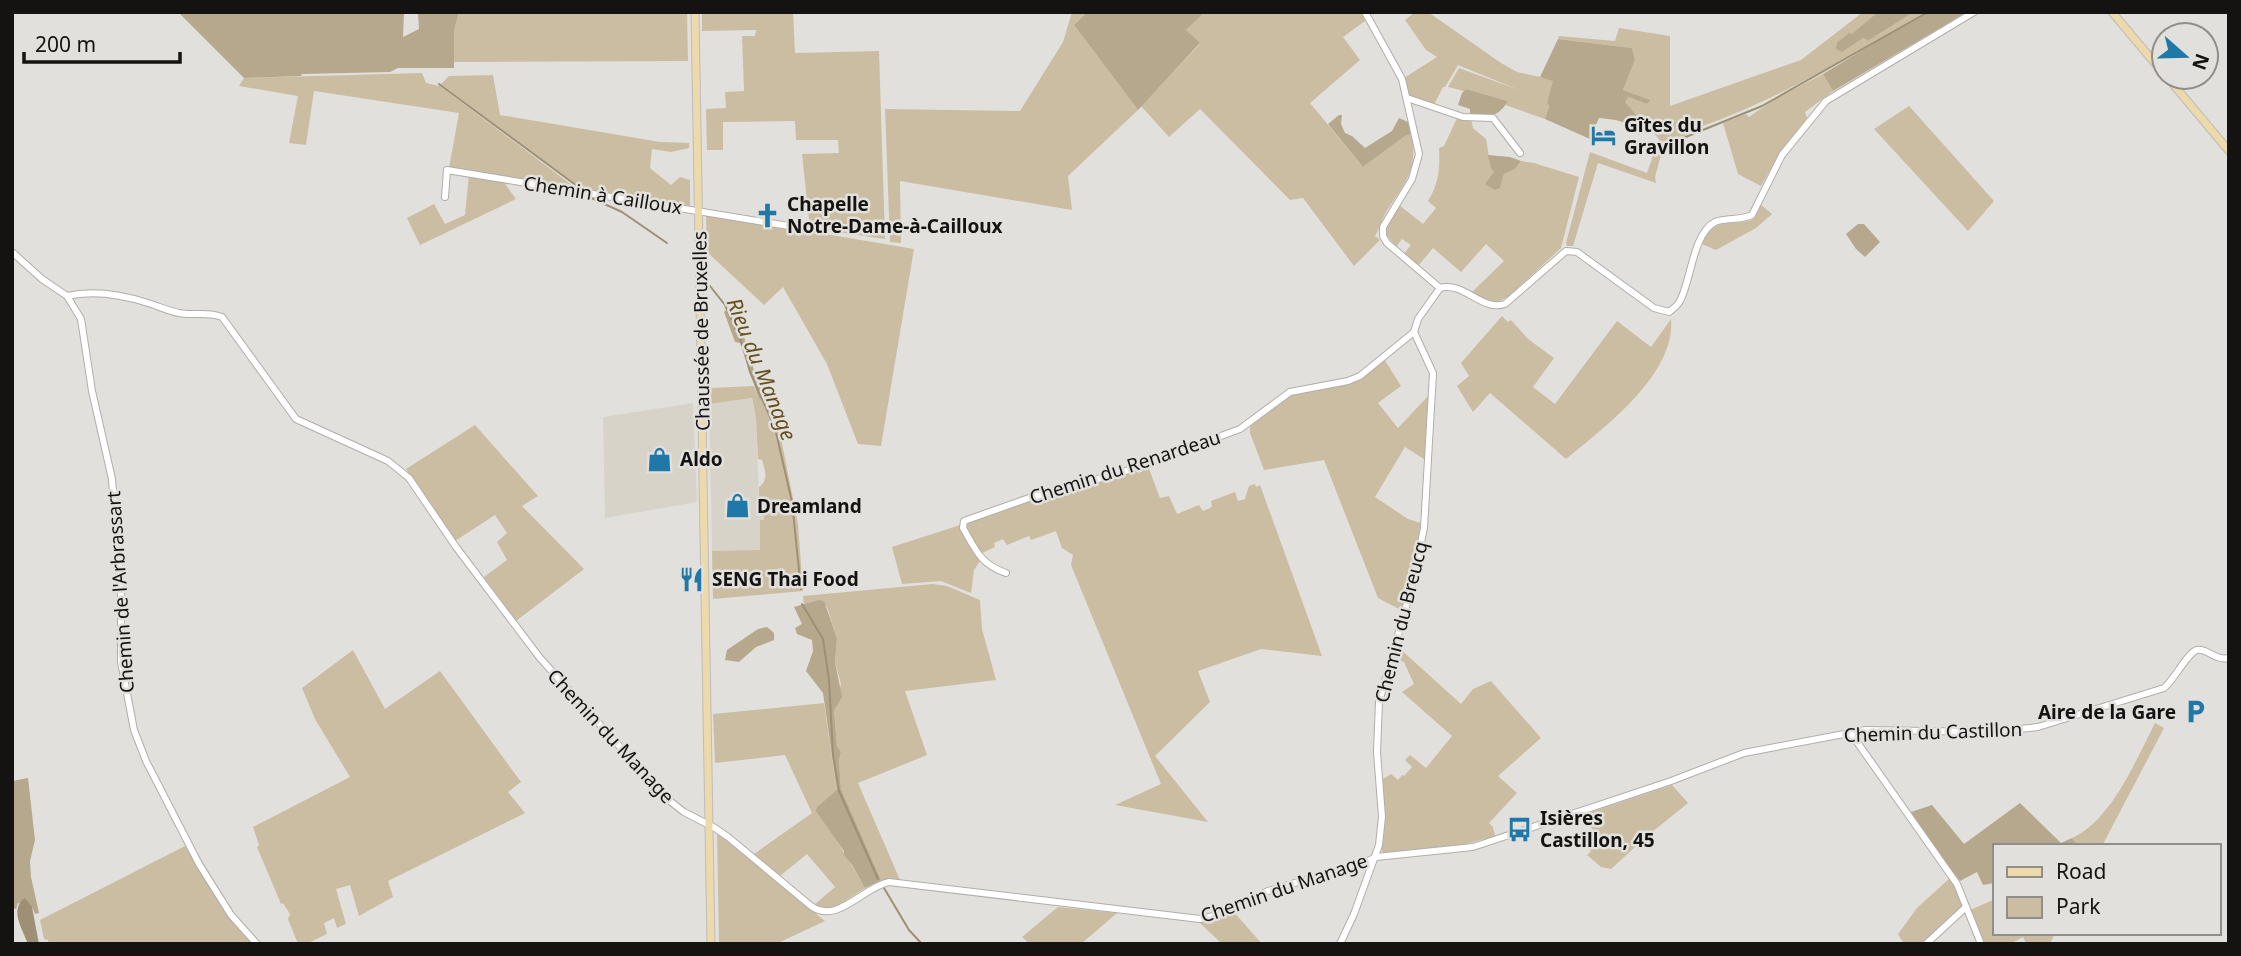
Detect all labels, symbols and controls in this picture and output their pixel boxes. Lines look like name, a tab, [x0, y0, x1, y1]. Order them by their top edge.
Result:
scale bar	[24, 21, 180, 65]
north arrow	[2150, 21, 2220, 91]
text: 200 m	[35, 30, 96, 58]
text: N	[2186, 50, 2216, 74]
place label: Gîtes du Gravillon	[1624, 112, 1709, 160]
hotel icon: Gîtes du Gravillon	[1590, 122, 1618, 150]
street label: Chemin à Cailloux	[522, 170, 684, 220]
place label: Chapelle Notre-Dame-à-Cailloux	[787, 191, 1003, 239]
church icon: Chapelle Notre-Dame-à-Cailloux	[753, 201, 781, 229]
street label: Chaussée de Bruxelles	[686, 231, 716, 431]
water label: Rieu du Manage	[721, 293, 803, 445]
street label: Chemin du Renardeau	[1026, 424, 1224, 510]
shop icon: Aldo	[646, 445, 674, 473]
place label: Aldo	[680, 446, 723, 472]
street label: Chemin de l'Arbrassart	[100, 490, 140, 694]
shop icon: Dreamland	[723, 492, 751, 520]
place label: Dreamland	[757, 493, 862, 519]
street label: Chemin du Breucq	[1368, 539, 1434, 705]
restaurant icon: SENG Thai Food	[678, 565, 706, 593]
place label: SENG Thai Food	[712, 566, 859, 592]
street label: Chemin du Manage	[542, 663, 680, 809]
parking icon: Aire de la Gare	[2182, 698, 2210, 726]
place label: Aire de la Gare	[2038, 699, 2176, 725]
street label: Chemin du Castillon	[1843, 716, 2023, 748]
place label: Isières Castillon, 45	[1540, 805, 1655, 853]
bus stop icon: Isières Castillon, 45	[1506, 815, 1534, 843]
legend	[1993, 844, 2220, 935]
street label: Chemin du Manage	[1197, 847, 1371, 929]
text: Road	[2056, 857, 2106, 885]
text: Park	[2056, 892, 2101, 920]

